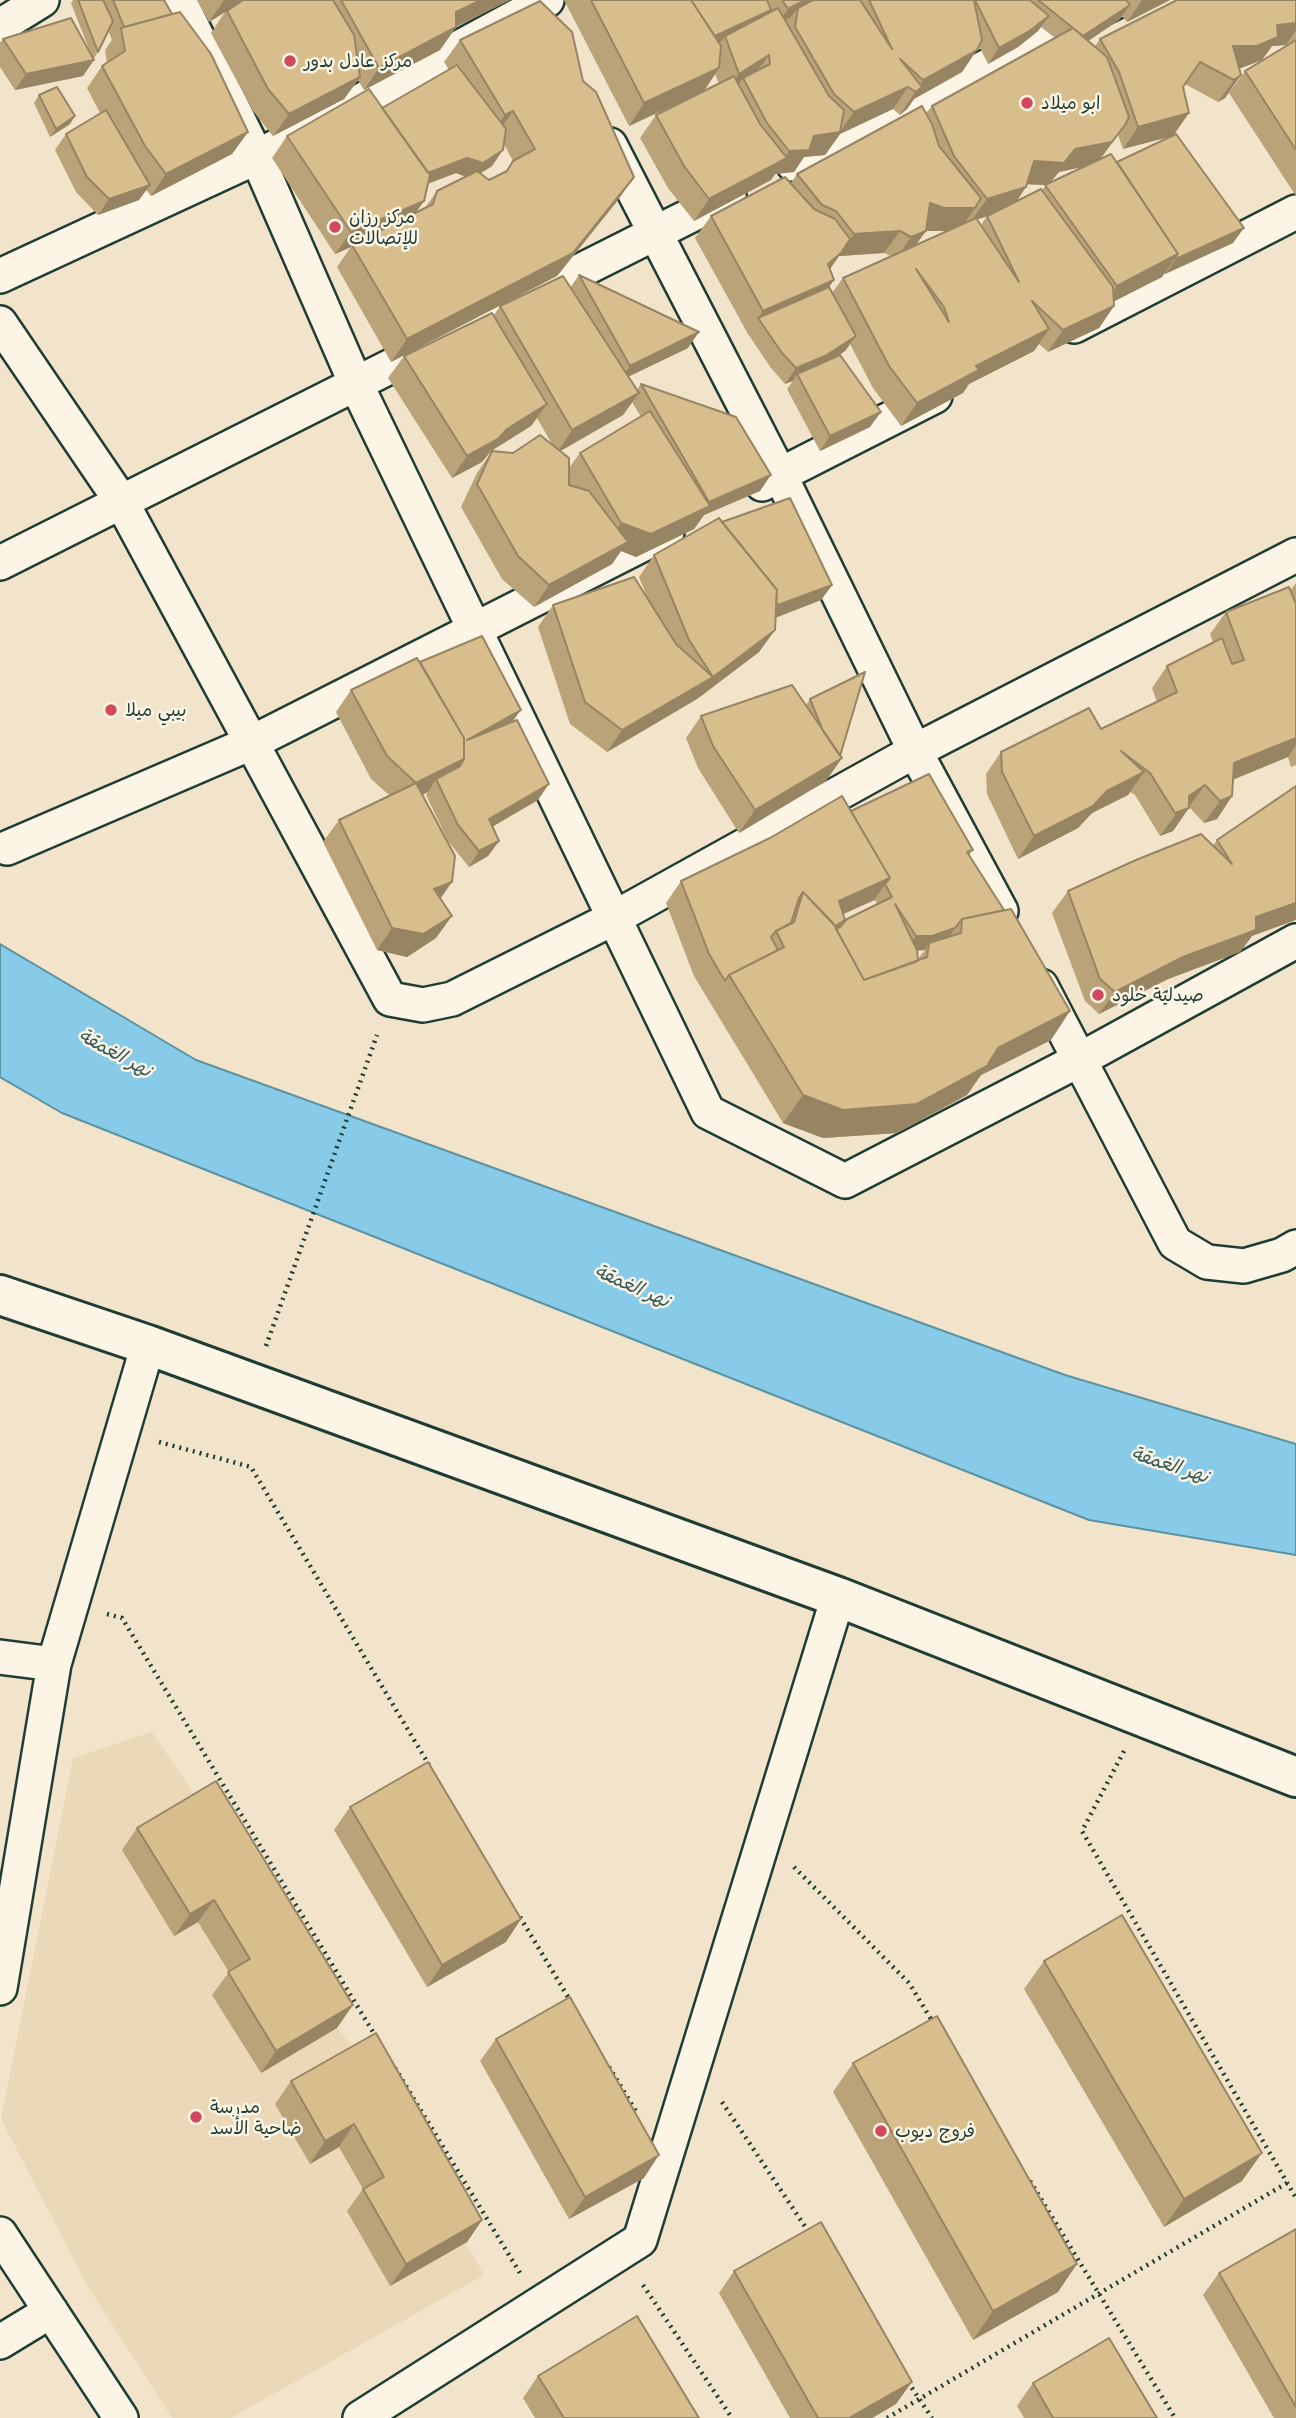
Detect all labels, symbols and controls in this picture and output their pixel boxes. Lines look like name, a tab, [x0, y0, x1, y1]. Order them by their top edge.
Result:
place label: مركز عادل بدور	[304, 50, 412, 72]
marker: مركز عادل بدور	[282, 53, 298, 69]
place label: ابو ميلاد	[1041, 92, 1100, 114]
marker: ابو ميلاد	[1019, 95, 1035, 111]
place label: مركز رزان للإتصالات	[349, 206, 418, 248]
marker: مركز رزان للإتصالات	[327, 219, 343, 235]
place label: بيبي ميلا	[125, 699, 186, 721]
marker: بيبي ميلا	[103, 702, 119, 718]
place label: صيدلية خلود	[1112, 984, 1204, 1006]
marker: صيدلية خلود	[1090, 987, 1106, 1003]
water label: نهر الغمقة	[75, 1024, 155, 1082]
water label: نهر الغمقة	[591, 1259, 673, 1313]
water label: نهر الغمقة	[1129, 1442, 1211, 1488]
place label: مدرسة ضاحية الأسد	[210, 2096, 302, 2138]
marker: مدرسة ضاحية الأسد	[188, 2109, 204, 2125]
place label: فروج ديوب	[895, 2120, 975, 2142]
marker: فروج ديوب	[873, 2123, 889, 2139]

